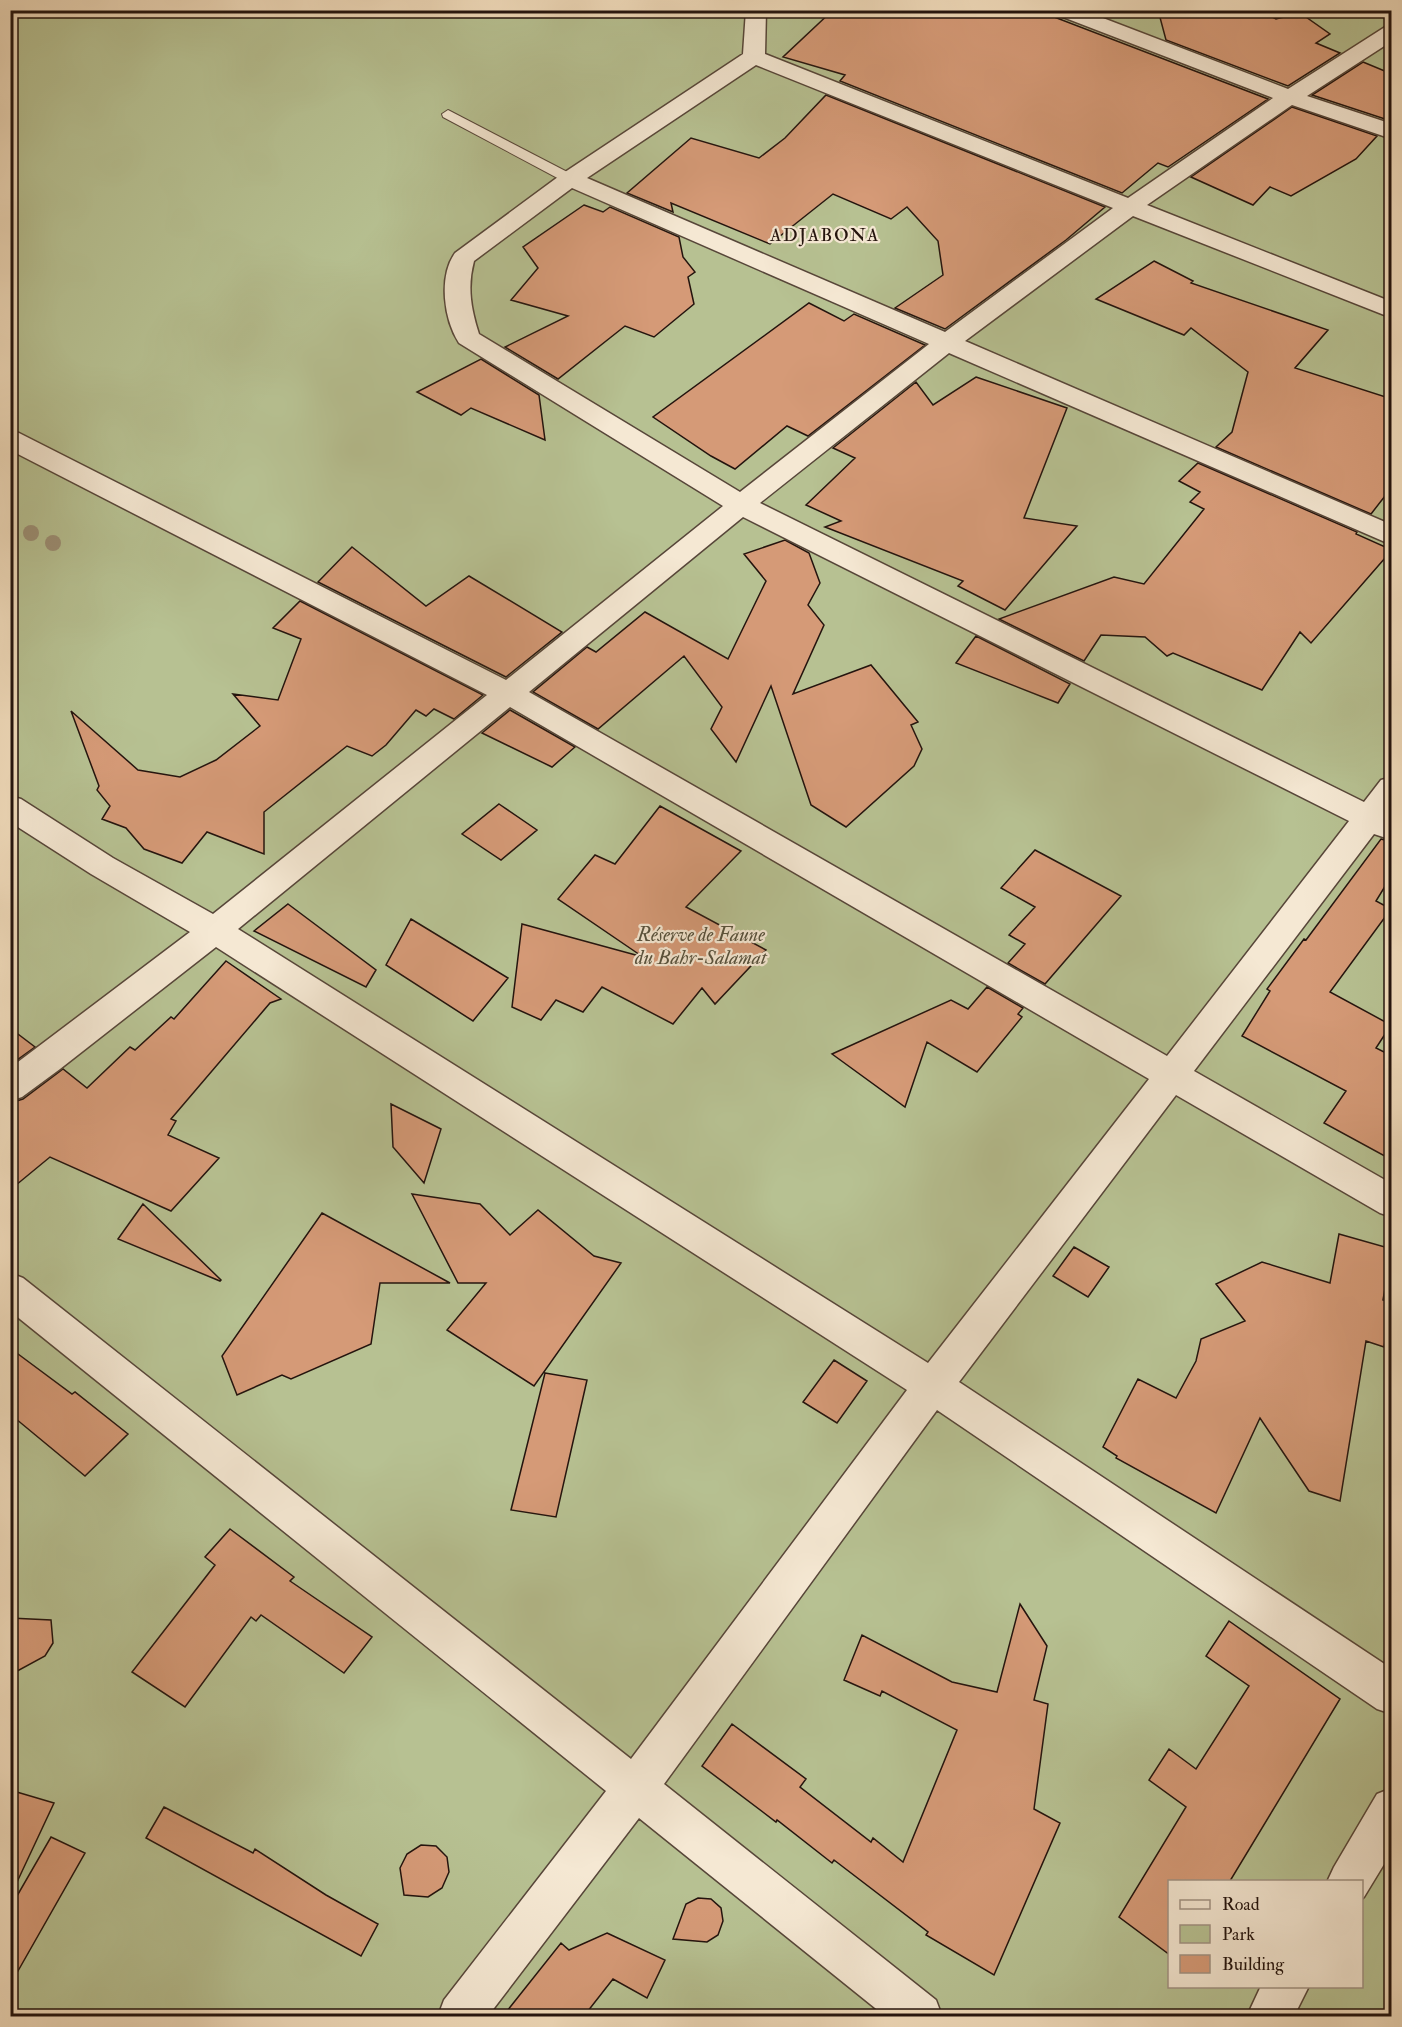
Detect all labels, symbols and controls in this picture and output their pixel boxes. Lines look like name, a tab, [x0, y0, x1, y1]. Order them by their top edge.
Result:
district label: ADJABONA	[769, 224, 880, 247]
park label: Réserve de Faune du Bahr-Salamat	[634, 922, 768, 970]
legend	[1168, 1880, 1363, 1988]
text: Road	[1222, 1893, 1260, 1916]
text: Park	[1222, 1923, 1255, 1946]
text: Building	[1222, 1953, 1285, 1976]

